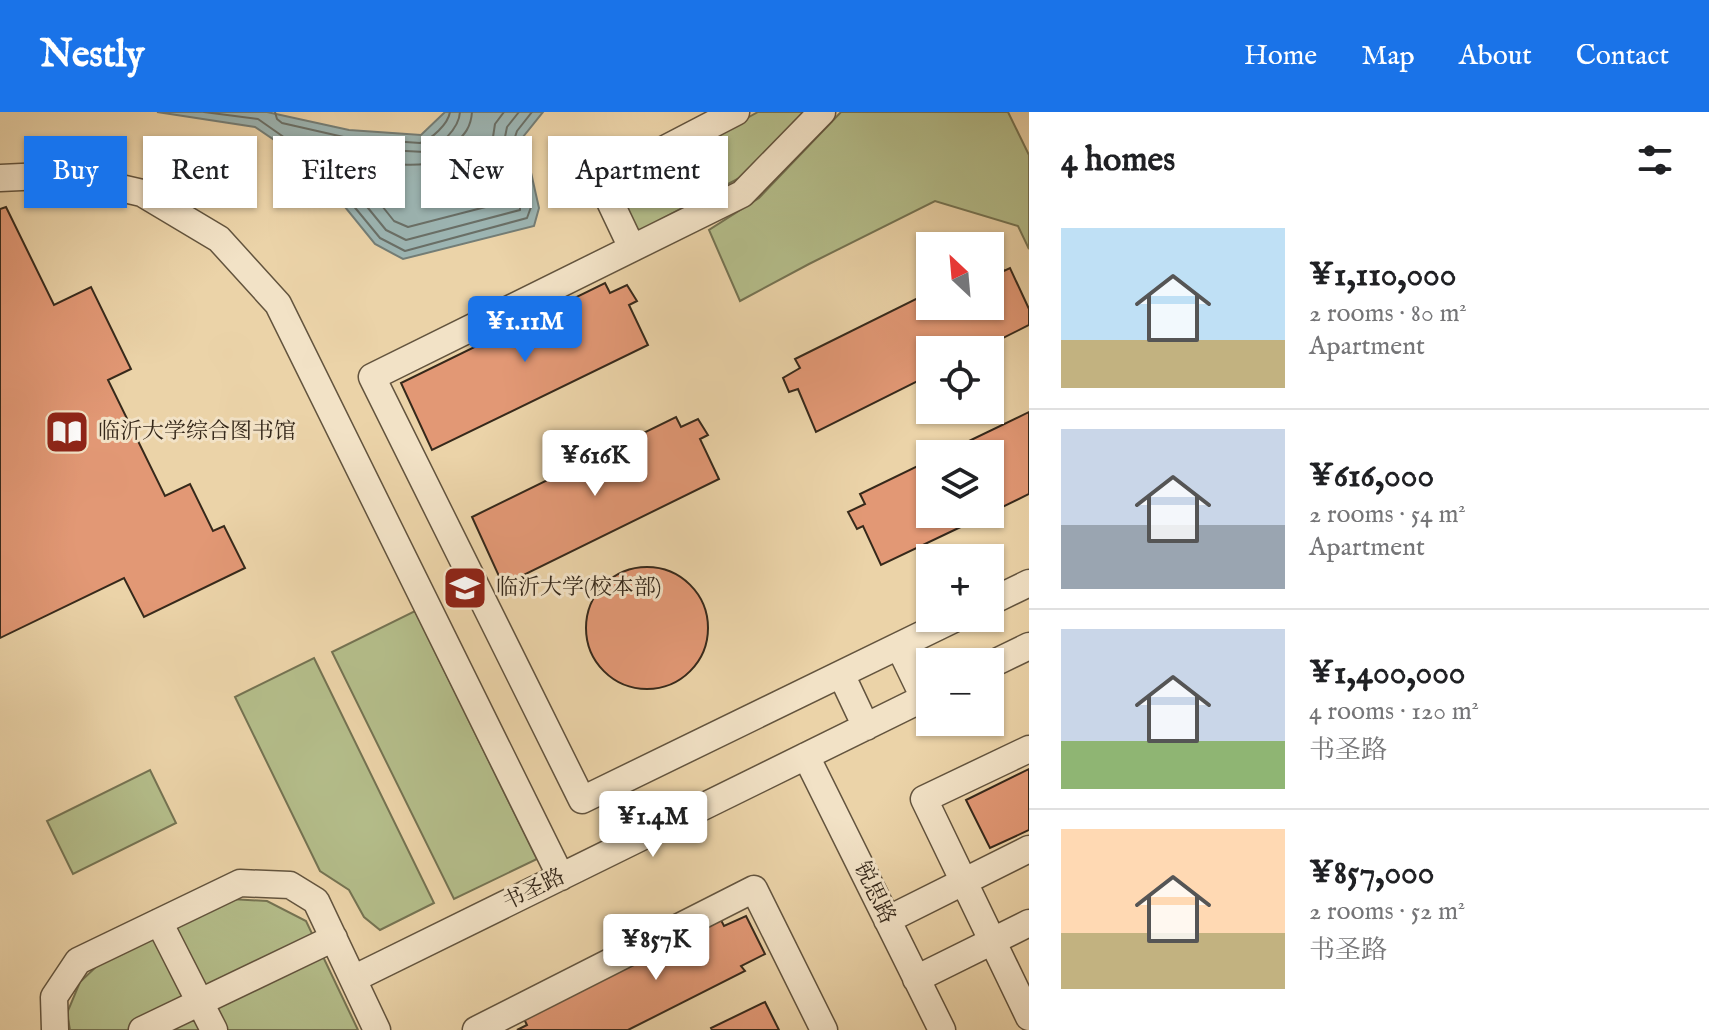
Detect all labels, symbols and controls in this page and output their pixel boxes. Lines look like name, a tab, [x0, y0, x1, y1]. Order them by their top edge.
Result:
text: Nestly	[40, 32, 144, 80]
text: Home	[1244, 39, 1317, 74]
text: Map	[1361, 39, 1415, 74]
text: About	[1459, 39, 1532, 74]
text: Contact	[1576, 39, 1669, 74]
chip: Buy	[24, 136, 127, 208]
chip: Rent	[143, 136, 257, 208]
chip: Filters	[273, 136, 405, 208]
chip: New	[421, 136, 532, 208]
chip: Apartment	[548, 136, 728, 208]
icon: filters	[1633, 138, 1677, 182]
text: 4 homes	[1061, 139, 1175, 182]
north arrow	[916, 232, 1004, 320]
map controls	[916, 232, 1004, 736]
text: ¥1,110,000	[1309, 254, 1457, 297]
icon: home	[1125, 260, 1221, 356]
pin: ¥1.11M	[460, 296, 590, 364]
text: 2 rooms · 80 m²	[1309, 297, 1467, 330]
text: ¥1.11M	[486, 305, 564, 338]
text: Apartment	[1309, 330, 1425, 363]
button: locate	[916, 336, 1004, 424]
library icon: 临沂大学综合图书馆	[43, 408, 91, 456]
place label: 临沂大学综合图书馆	[98, 418, 296, 446]
pin: ¥616K	[539, 430, 651, 498]
text: ¥616K	[560, 439, 630, 472]
button: layers	[916, 440, 1004, 528]
text: ¥616,000	[1309, 455, 1434, 498]
icon: home	[1125, 461, 1221, 557]
text: 2 rooms · 54 m²	[1309, 498, 1466, 531]
text: Apartment	[1309, 531, 1425, 564]
button: +	[916, 544, 1004, 632]
school or university icon: 临沂大学(校本部)	[441, 564, 489, 612]
place label: 临沂大学(校本部)	[496, 574, 661, 602]
button: −	[916, 648, 1004, 736]
text: ¥1,400,000	[1309, 652, 1466, 695]
icon: home	[1125, 661, 1221, 757]
text: 4 rooms · 120 m²	[1309, 695, 1479, 728]
text: 书圣路	[1309, 734, 1387, 767]
pin: ¥1.4M	[597, 791, 709, 859]
text: ¥1.4M	[617, 800, 689, 833]
text: ¥857,000	[1309, 852, 1435, 895]
street label: 锐思路	[847, 857, 901, 929]
icon: home	[1125, 861, 1221, 957]
street label: 书圣路	[498, 863, 570, 917]
text: 2 rooms · 52 m²	[1309, 895, 1465, 928]
pin: ¥857K	[600, 914, 712, 982]
text: ¥857K	[621, 923, 691, 956]
text: 书圣路	[1309, 934, 1387, 967]

